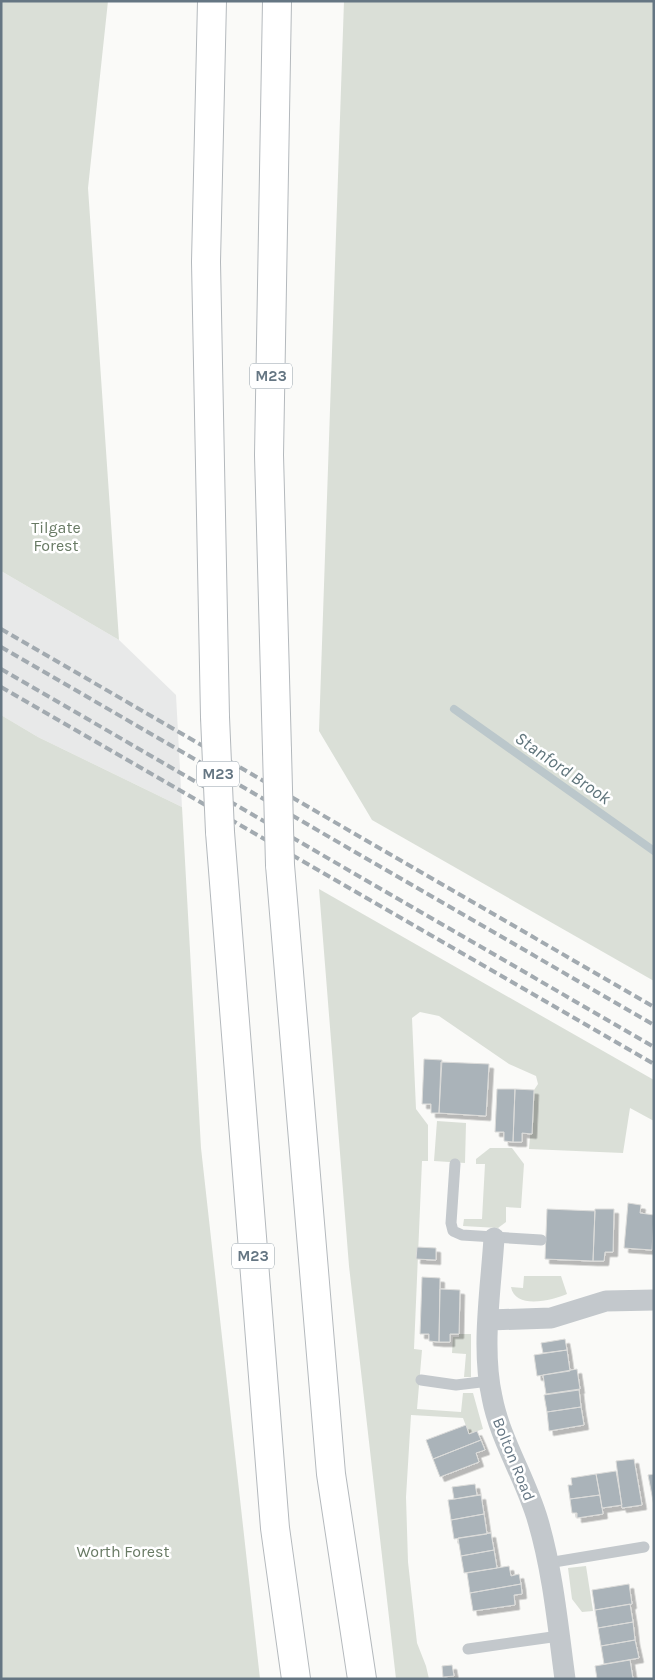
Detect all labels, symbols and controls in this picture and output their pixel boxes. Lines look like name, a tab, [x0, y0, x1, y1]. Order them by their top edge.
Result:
road number: M23	[250, 364, 292, 388]
park label: Tilgate Forest	[31, 518, 81, 555]
water label: Stanford Brook	[511, 727, 616, 810]
road number: M23	[197, 762, 239, 786]
road number: M23	[232, 1244, 274, 1268]
street label: Bolton Road	[489, 1415, 539, 1503]
park label: Worth Forest	[77, 1542, 169, 1561]

